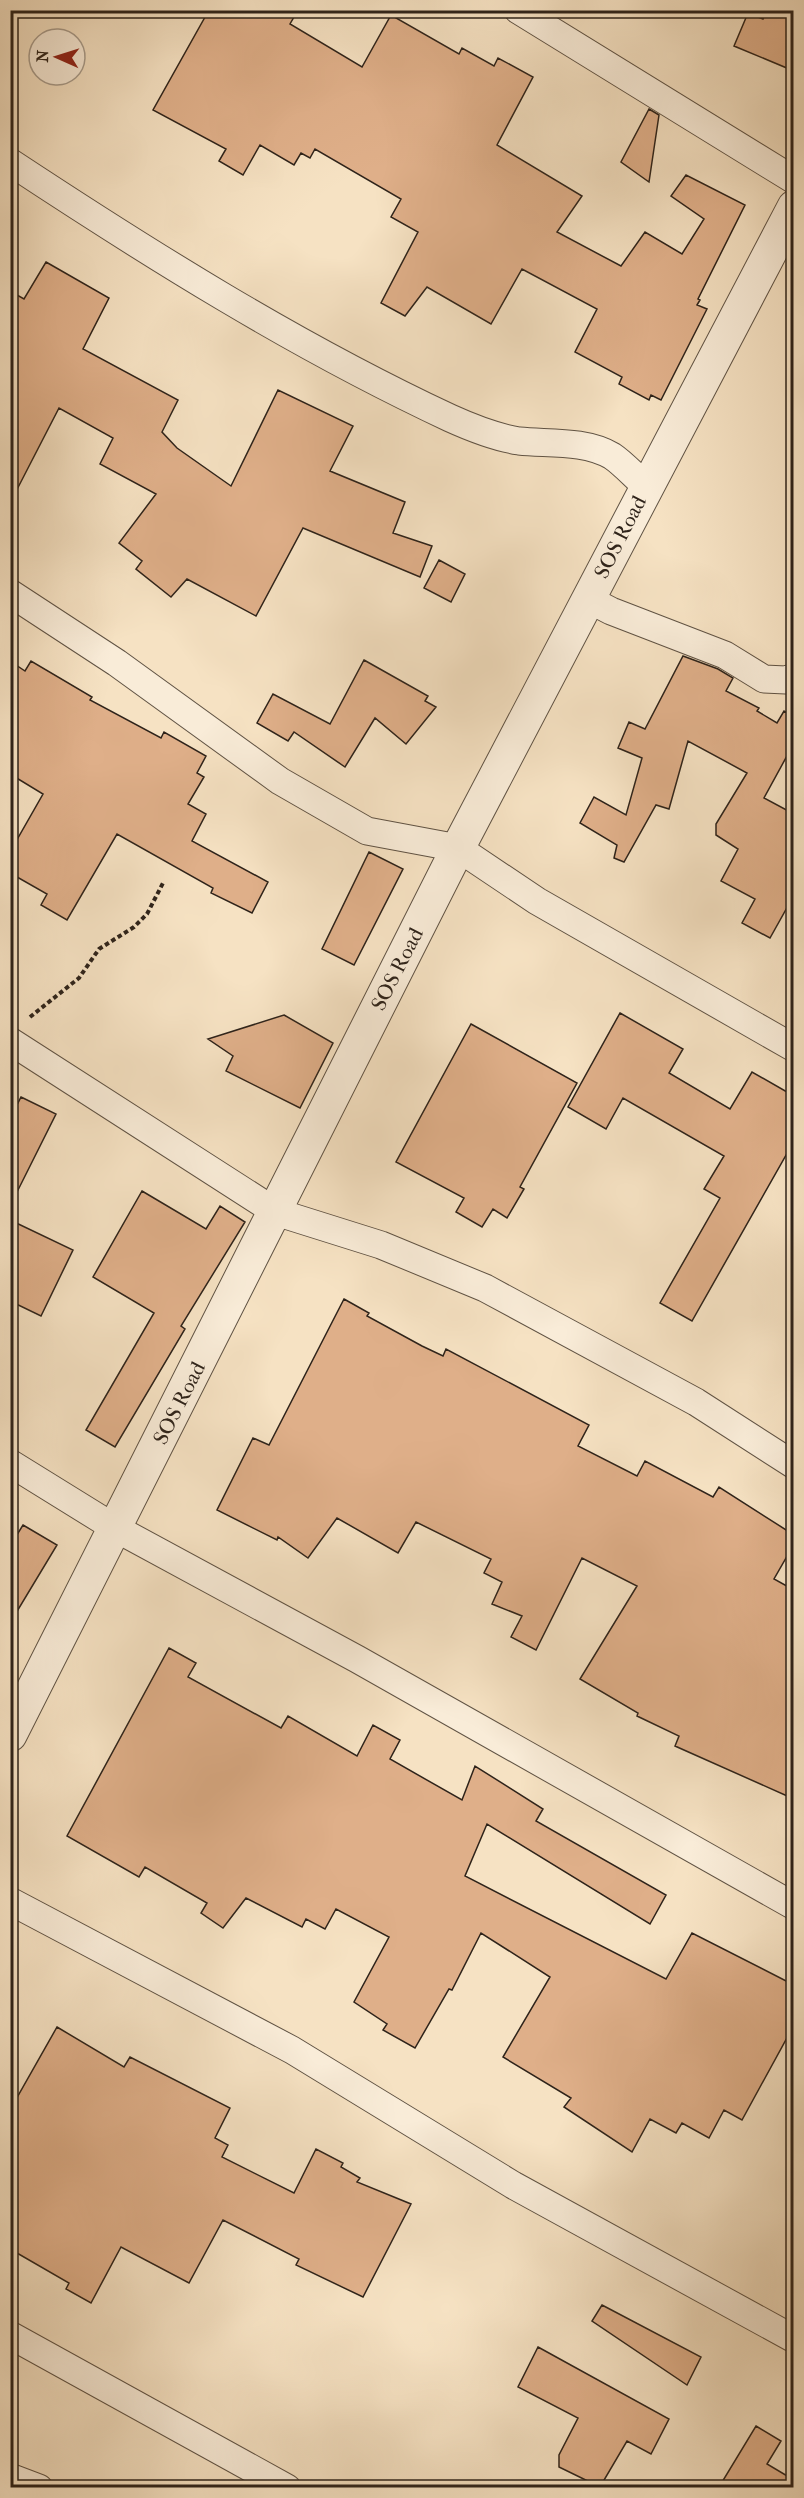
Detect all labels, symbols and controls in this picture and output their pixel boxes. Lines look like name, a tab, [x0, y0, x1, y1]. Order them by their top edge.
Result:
north arrow	[27, 27, 87, 87]
text: N	[33, 49, 52, 63]
street label: SOS Road	[589, 491, 651, 582]
street label: SOS Road	[366, 923, 428, 1014]
street label: SOS Road	[148, 1357, 210, 1448]

